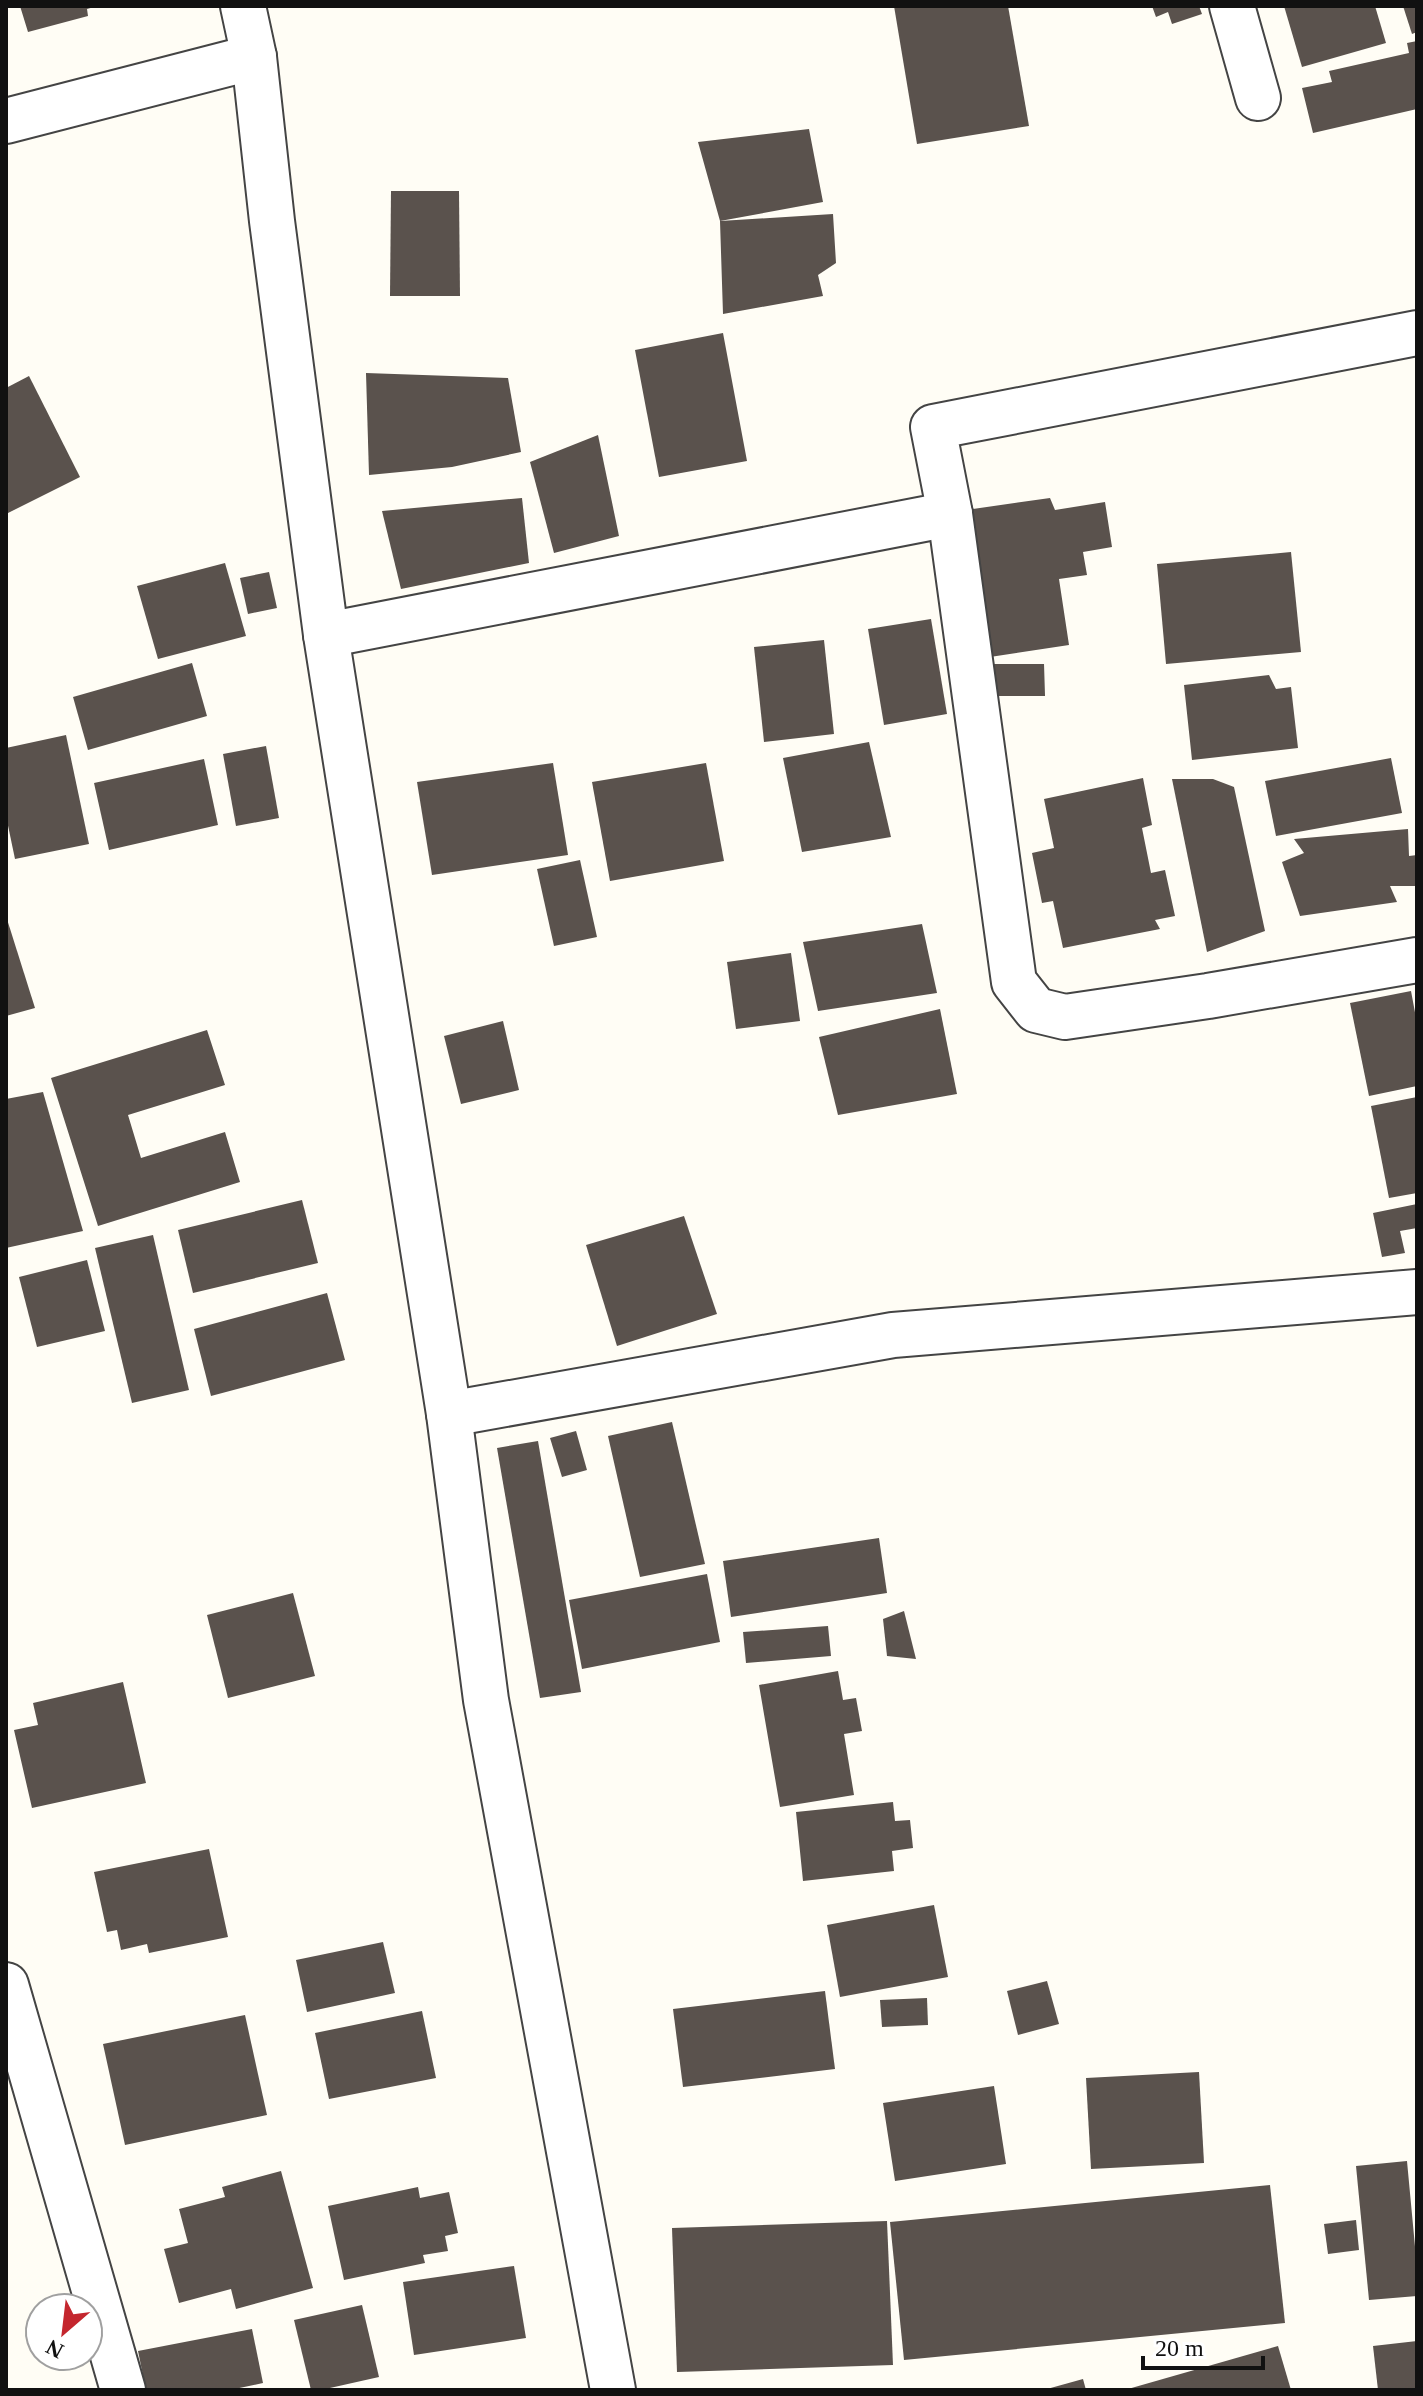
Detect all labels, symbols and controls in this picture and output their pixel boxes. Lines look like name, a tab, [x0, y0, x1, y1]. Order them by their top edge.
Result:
north arrow	[24, 2292, 104, 2372]
scale bar	[1143, 2320, 1263, 2370]
text: N	[42, 2334, 68, 2364]
text: 20 m	[1155, 2335, 1204, 2361]

